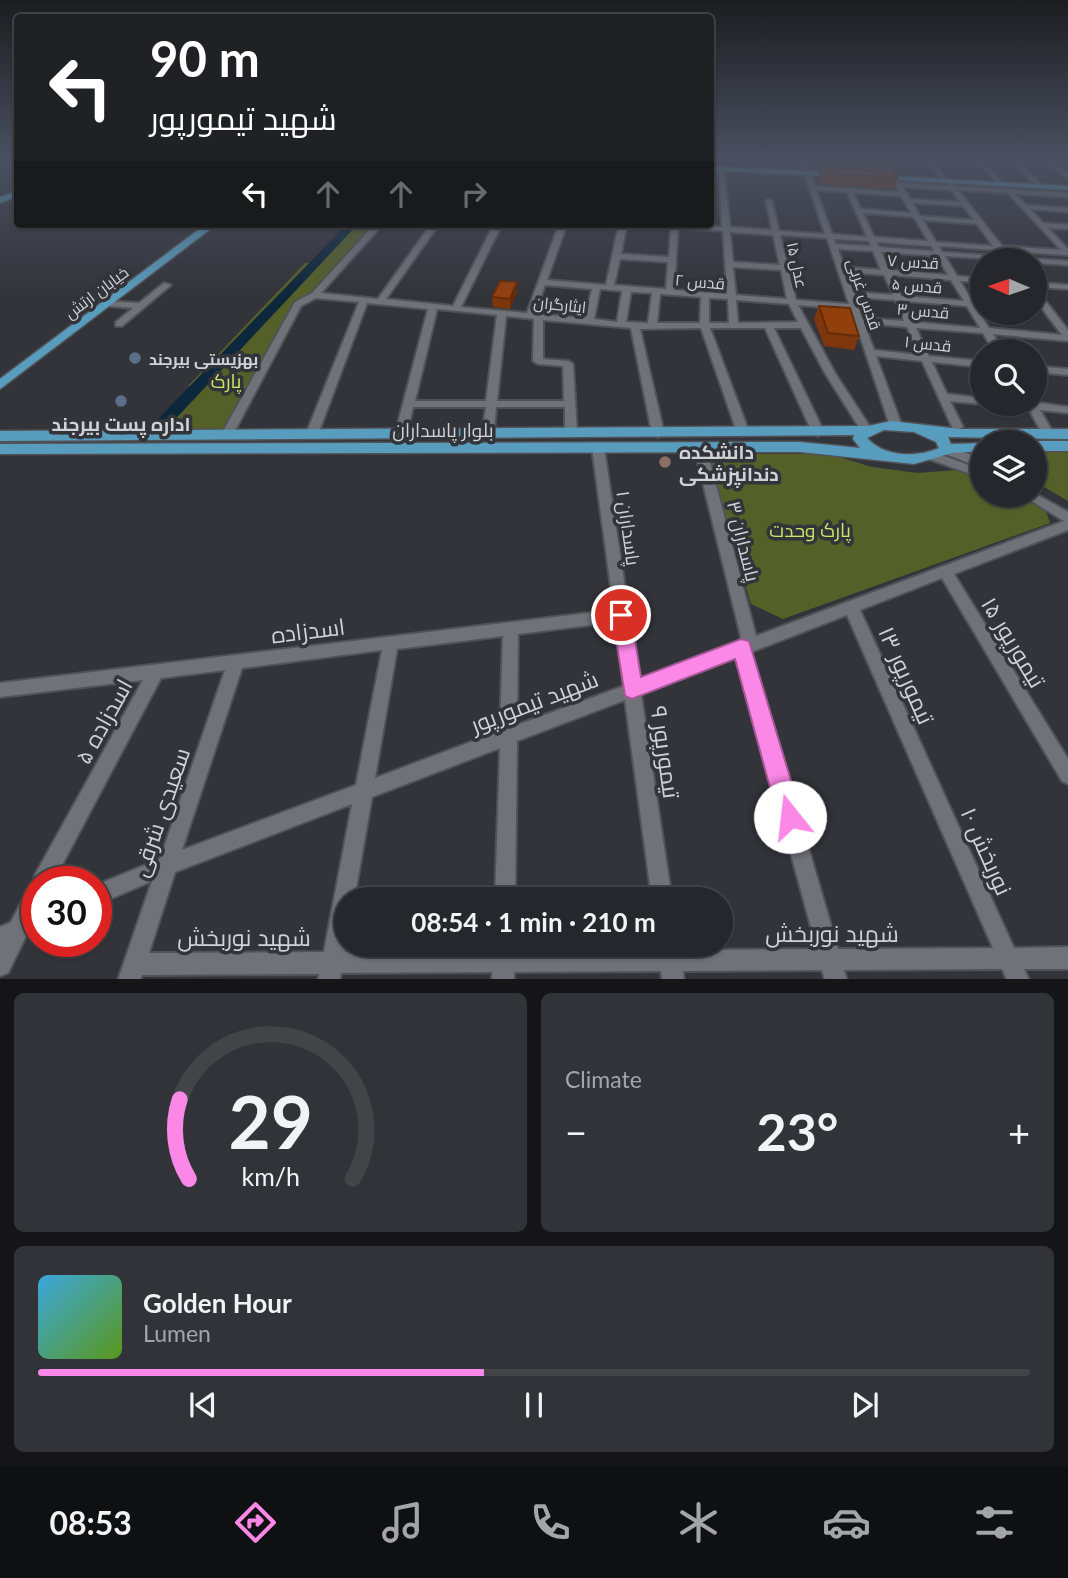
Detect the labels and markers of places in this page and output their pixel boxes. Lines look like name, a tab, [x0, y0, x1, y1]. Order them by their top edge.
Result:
place label: بهزیستی بیرجند	[149, 349, 258, 369]
marker: بهزیستی بیرجند	[127, 350, 143, 366]
marker: اداره پست بیرجند	[113, 393, 129, 409]
place label: اداره پست بیرجند	[52, 412, 190, 438]
place label: دانشکده دندانپزشکی	[679, 440, 779, 488]
marker: دانشکده دندانپزشکی	[657, 454, 673, 470]
pin	[591, 585, 651, 645]

